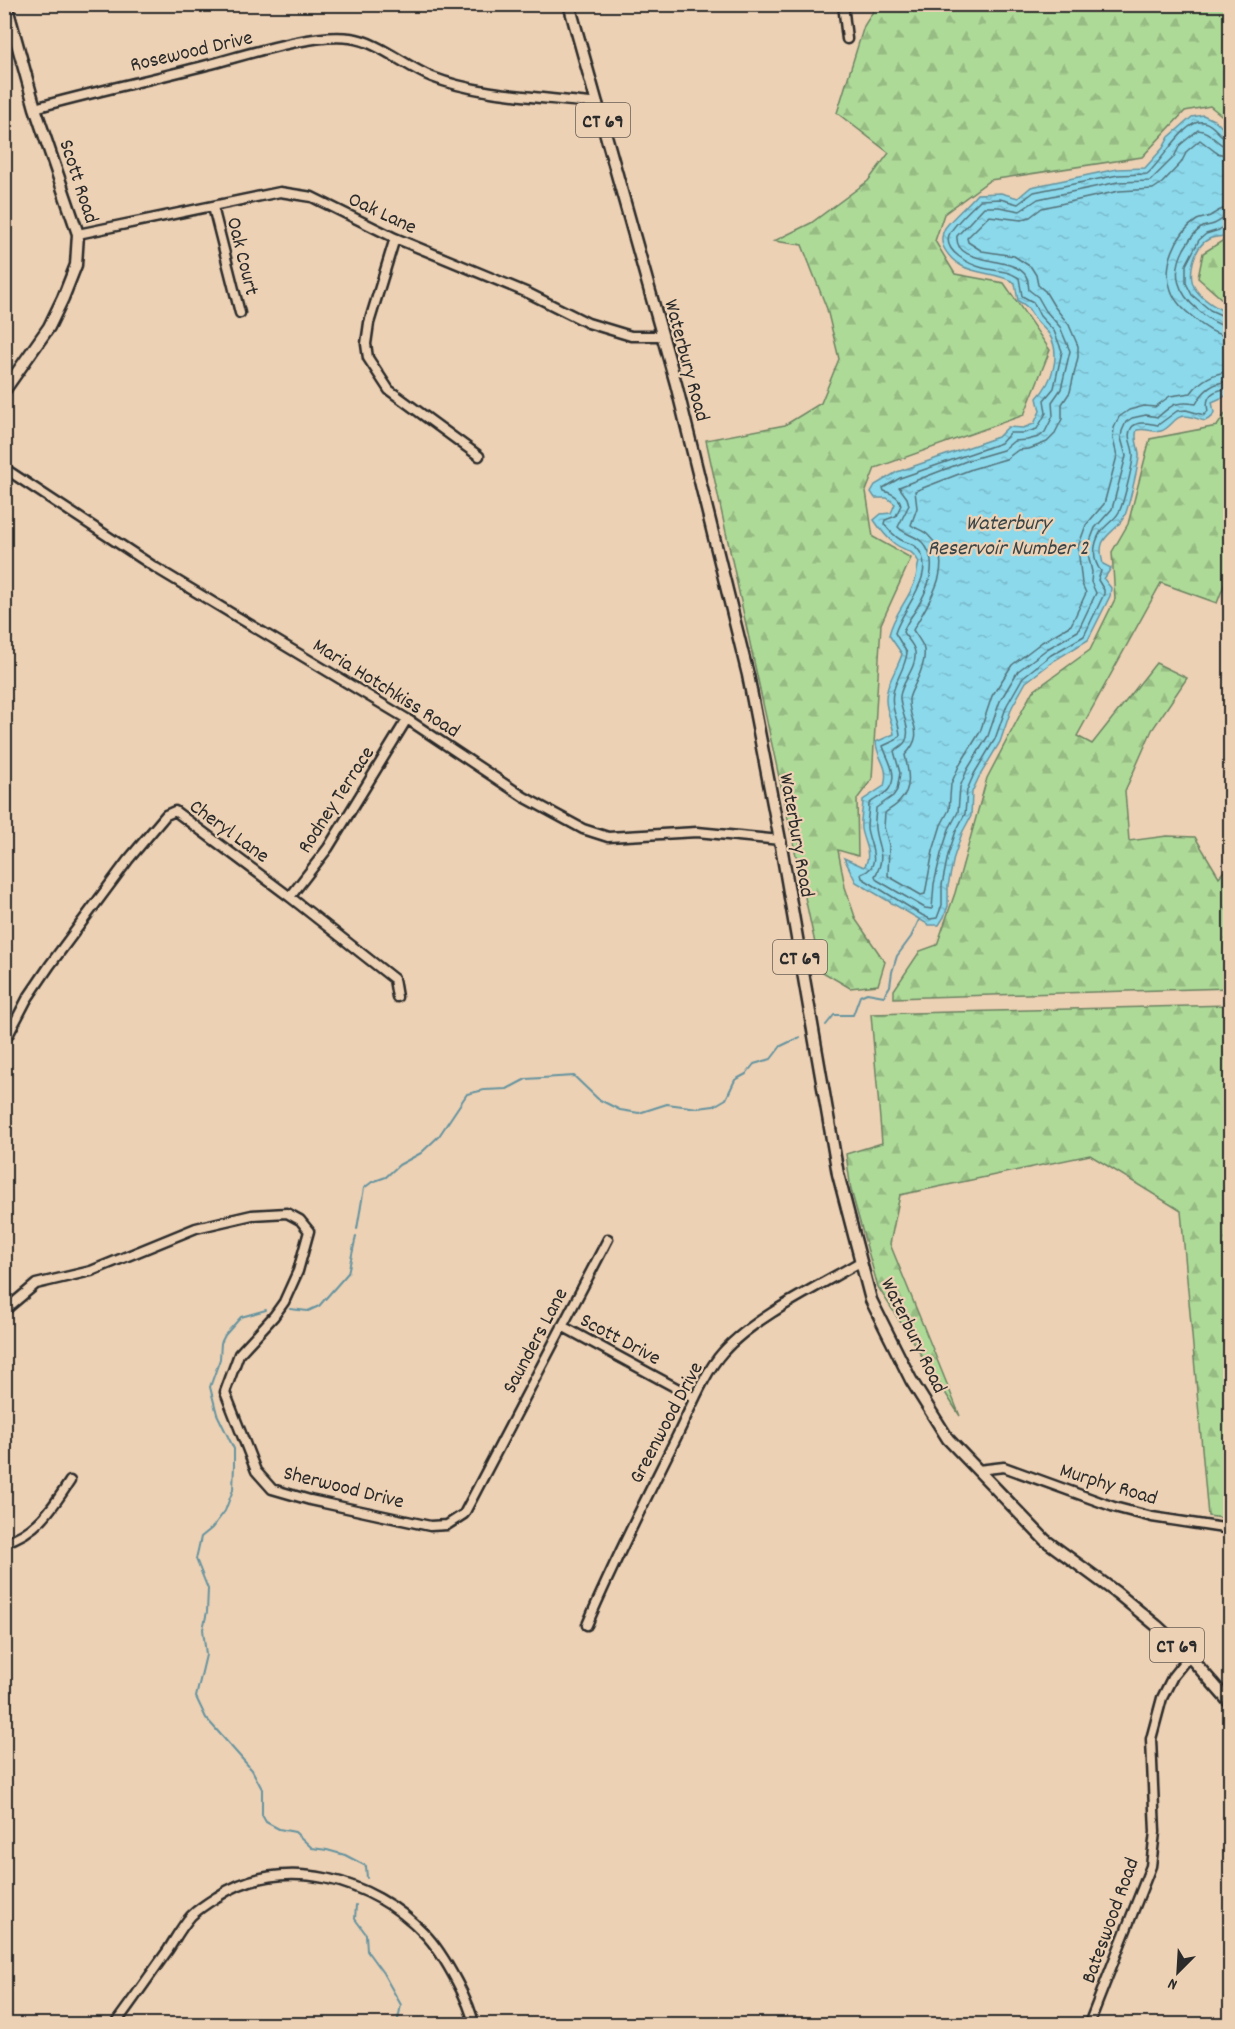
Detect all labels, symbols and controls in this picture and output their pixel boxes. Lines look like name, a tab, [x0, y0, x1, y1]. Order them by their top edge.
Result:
street label: Rosewood Drive	[127, 24, 256, 82]
road number: CT 69	[576, 103, 630, 137]
street label: Scott Road	[49, 136, 105, 228]
street label: Oak Lane	[342, 186, 421, 244]
street label: Oak Court	[217, 214, 265, 299]
street label: Waterbury Road	[654, 296, 716, 425]
water label: Waterbury Reservoir Number 2	[927, 509, 1089, 565]
street label: Maria Hotchkiss Road	[306, 632, 465, 747]
street label: Rodney Terrace	[292, 741, 383, 860]
street label: Waterbury Road	[769, 771, 821, 900]
street label: Cheryl Lane	[182, 793, 275, 872]
road number: CT 69	[773, 940, 827, 974]
street label: Waterbury Road	[871, 1273, 953, 1399]
street label: Saunders Lane	[496, 1283, 577, 1400]
street label: Scott Drive	[574, 1307, 665, 1375]
street label: Greenwood Drive	[623, 1357, 712, 1490]
street label: Murphy Road	[1055, 1457, 1161, 1515]
street label: Sherwood Drive	[280, 1459, 407, 1518]
road number: CT 69	[1150, 1628, 1204, 1662]
street label: Bateswood Road	[1075, 1854, 1148, 1988]
north arrow	[1148, 1942, 1208, 2002]
text: N	[1165, 1971, 1181, 1996]

